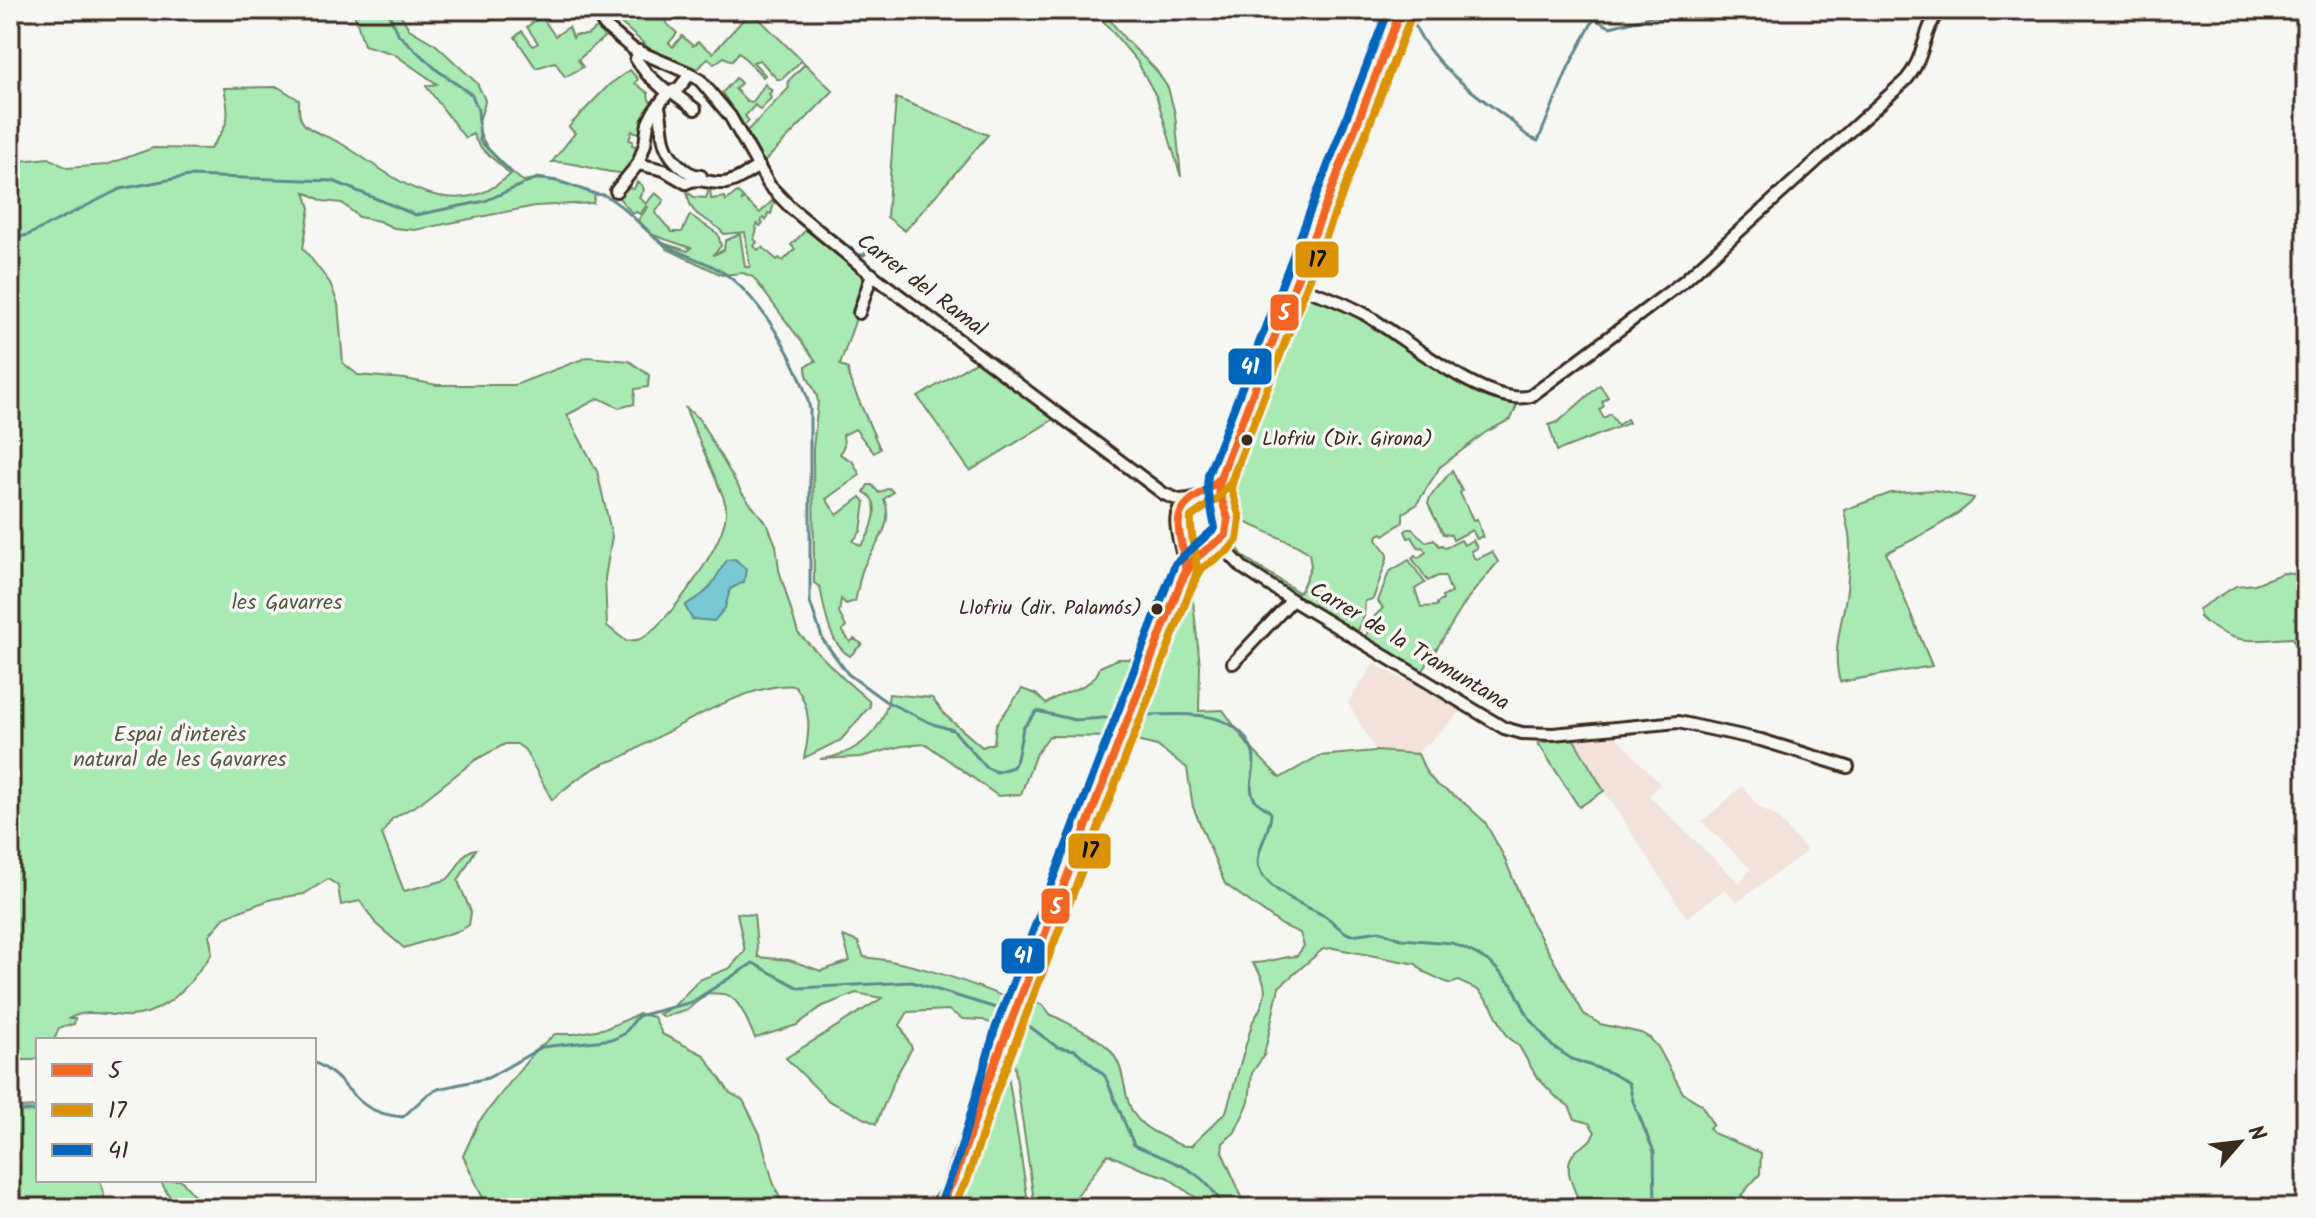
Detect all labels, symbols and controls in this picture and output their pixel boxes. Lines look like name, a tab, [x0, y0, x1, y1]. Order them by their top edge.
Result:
street label: Carrer del Ramal	[848, 225, 994, 347]
line badge: 17	[1294, 240, 1340, 279]
text: 17	[1308, 244, 1326, 279]
line badge: 5	[1269, 293, 1300, 332]
text: 5	[1277, 297, 1291, 332]
line badge: 41	[1227, 347, 1273, 386]
text: 41	[1241, 351, 1260, 386]
place label: Llofriu (Dir. Girona)	[1262, 424, 1433, 456]
marker: Llofriu (Dir. Girona)	[1239, 432, 1255, 448]
street label: Carrer de la Tramuntana	[1302, 573, 1516, 721]
park label: les Gavarres	[232, 586, 343, 621]
place label: Llofriu (dir. Palamós)	[959, 593, 1142, 625]
marker: Llofriu (dir. Palamós)	[1149, 601, 1165, 617]
park label: Espai d'interès natural de les Gavarres	[73, 718, 287, 778]
line badge: 17	[1067, 832, 1112, 870]
text: 17	[1081, 835, 1099, 870]
line badge: 5	[1040, 887, 1071, 925]
text: 5	[1049, 891, 1063, 926]
line badge: 41	[1000, 937, 1046, 975]
text: 41	[1014, 940, 1033, 975]
legend	[36, 1038, 316, 1182]
text: 5	[108, 1052, 123, 1091]
text: 17	[108, 1092, 128, 1131]
north arrow	[2200, 1102, 2280, 1182]
text: N	[2237, 1119, 2274, 1148]
text: 41	[108, 1132, 129, 1171]

